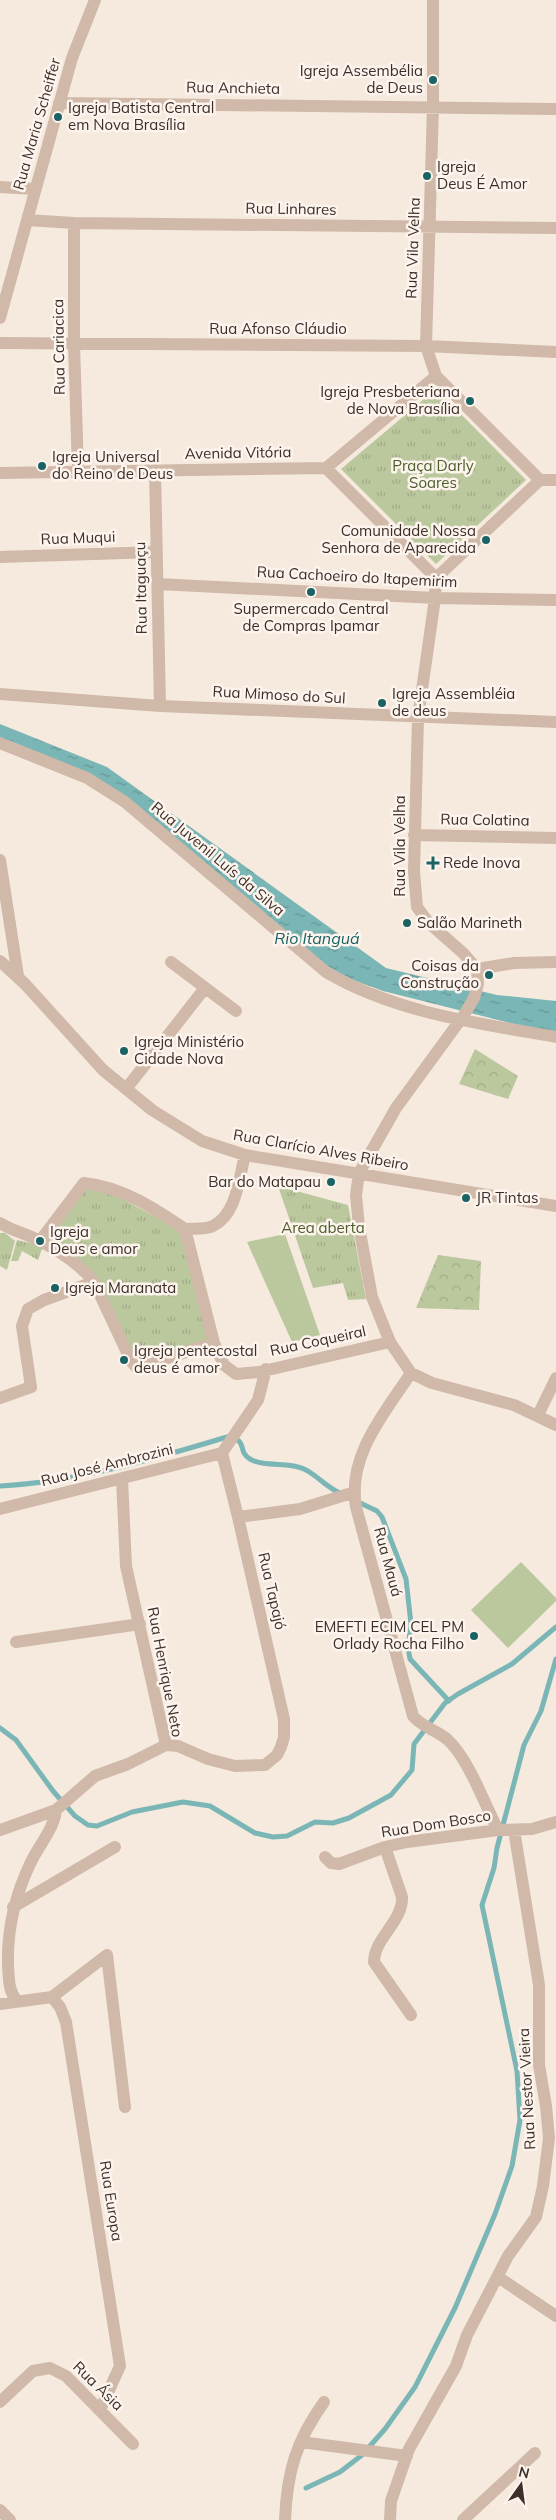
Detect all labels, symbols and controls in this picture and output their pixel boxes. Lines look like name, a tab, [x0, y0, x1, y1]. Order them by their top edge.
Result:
street label: Rua Maria Scheiffer	[9, 55, 65, 192]
place label: Igreja Assembélia de Deus	[300, 61, 423, 97]
marker: Igreja Assembélia de Deus	[427, 74, 439, 86]
street label: Rua Anchieta	[186, 77, 280, 98]
place label: Igreja Batista Central em Nova Brasília	[68, 98, 214, 134]
marker: Igreja Batista Central em Nova Brasília	[52, 111, 64, 123]
place label: Igreja Deus É Amor	[437, 157, 528, 193]
marker: Igreja Deus É Amor	[421, 170, 433, 182]
street label: Rua Vila Velha	[401, 197, 424, 299]
street label: Rua Linhares	[245, 198, 337, 219]
street label: Rua Cariacica	[48, 299, 69, 395]
street label: Rua Afonso Cláudio	[209, 319, 347, 338]
place label: Igreja Presbeteriana de Nova Brasília	[320, 382, 460, 418]
marker: Igreja Presbeteriana de Nova Brasília	[464, 395, 476, 407]
street label: Avenida Vitória	[184, 442, 292, 463]
place label: Igreja Universal do Reino de Deus	[52, 447, 173, 483]
park label: Praça Darly Soares	[392, 456, 474, 492]
marker: Igreja Universal do Reino de Deus	[36, 460, 48, 472]
place label: Comunidade Nossa Senhora de Aparecida	[321, 521, 476, 557]
street label: Rua Muqui	[40, 527, 116, 548]
marker: Comunidade Nossa Senhora de Aparecida	[480, 534, 492, 546]
street label: Rua Itaguaçu	[130, 541, 151, 635]
street label: Rua Cachoeiro do Itapemirim	[256, 562, 458, 591]
marker: Supermercado Central de Compras Ipamar	[305, 586, 317, 598]
place label: Supermercado Central de Compras Ipamar	[233, 599, 389, 635]
street label: Rua Mimoso do Sul	[212, 682, 346, 707]
place label: Igreja Assembléia de deus	[392, 684, 515, 720]
marker: Igreja Assembléia de deus	[376, 697, 388, 709]
street label: Rua Vila Velha	[390, 795, 409, 897]
street label: Rua Juvenil Luís da Silva	[148, 797, 289, 920]
street label: Rua Colatina	[440, 809, 530, 830]
place label: Rede Inova	[443, 853, 520, 872]
marker: Rede Inova	[427, 857, 439, 869]
place label: Salão Marineth	[417, 913, 522, 932]
marker: Salão Marineth	[401, 917, 413, 929]
water label: Rio Itanguá	[274, 928, 360, 948]
place label: Coisas da Construção	[400, 956, 479, 992]
marker: Coisas da Construção	[483, 969, 495, 981]
place label: Igreja Ministério Cidade Nova	[134, 1032, 244, 1068]
marker: Igreja Ministério Cidade Nova	[118, 1045, 130, 1057]
street label: Rua Clarício Alves Ribeiro	[232, 1125, 410, 1174]
place label: Bar do Matapau	[208, 1172, 321, 1191]
marker: Bar do Matapau	[325, 1176, 337, 1188]
place label: JR Tintas	[476, 1188, 538, 1207]
marker: JR Tintas	[460, 1192, 472, 1204]
park label: Area aberta	[281, 1218, 365, 1237]
place label: Igreja Deus e amor	[50, 1222, 138, 1258]
marker: Igreja Deus e amor	[34, 1235, 46, 1247]
place label: Igreja Maranata	[65, 1278, 176, 1297]
marker: Igreja Maranata	[49, 1282, 61, 1294]
street label: Rua Coqueiral	[268, 1321, 368, 1360]
place label: Igreja pentecostal deus é amor	[134, 1341, 257, 1377]
marker: Igreja pentecostal deus é amor	[118, 1354, 130, 1366]
street label: Rua José Ambrozini	[39, 1439, 175, 1490]
street label: Rua Mauá	[370, 1525, 407, 1599]
street label: Rua Tapajó	[254, 1550, 291, 1632]
street label: Rua Henrique Neto	[144, 1605, 187, 1739]
place label: EMEFTI ECIM CEL PM Orlady Rocha Filho	[315, 1617, 464, 1653]
marker: EMEFTI ECIM CEL PM Orlady Rocha Filho	[468, 1630, 480, 1642]
street label: Rua Dom Bosco	[380, 1805, 492, 1842]
street label: Rua Nestor Vieira	[514, 2028, 539, 2150]
street label: Rua Europa	[96, 2159, 127, 2243]
street label: Rua Ásia	[69, 2357, 128, 2414]
north arrow	[496, 2460, 546, 2510]
text: N	[517, 2462, 531, 2482]

